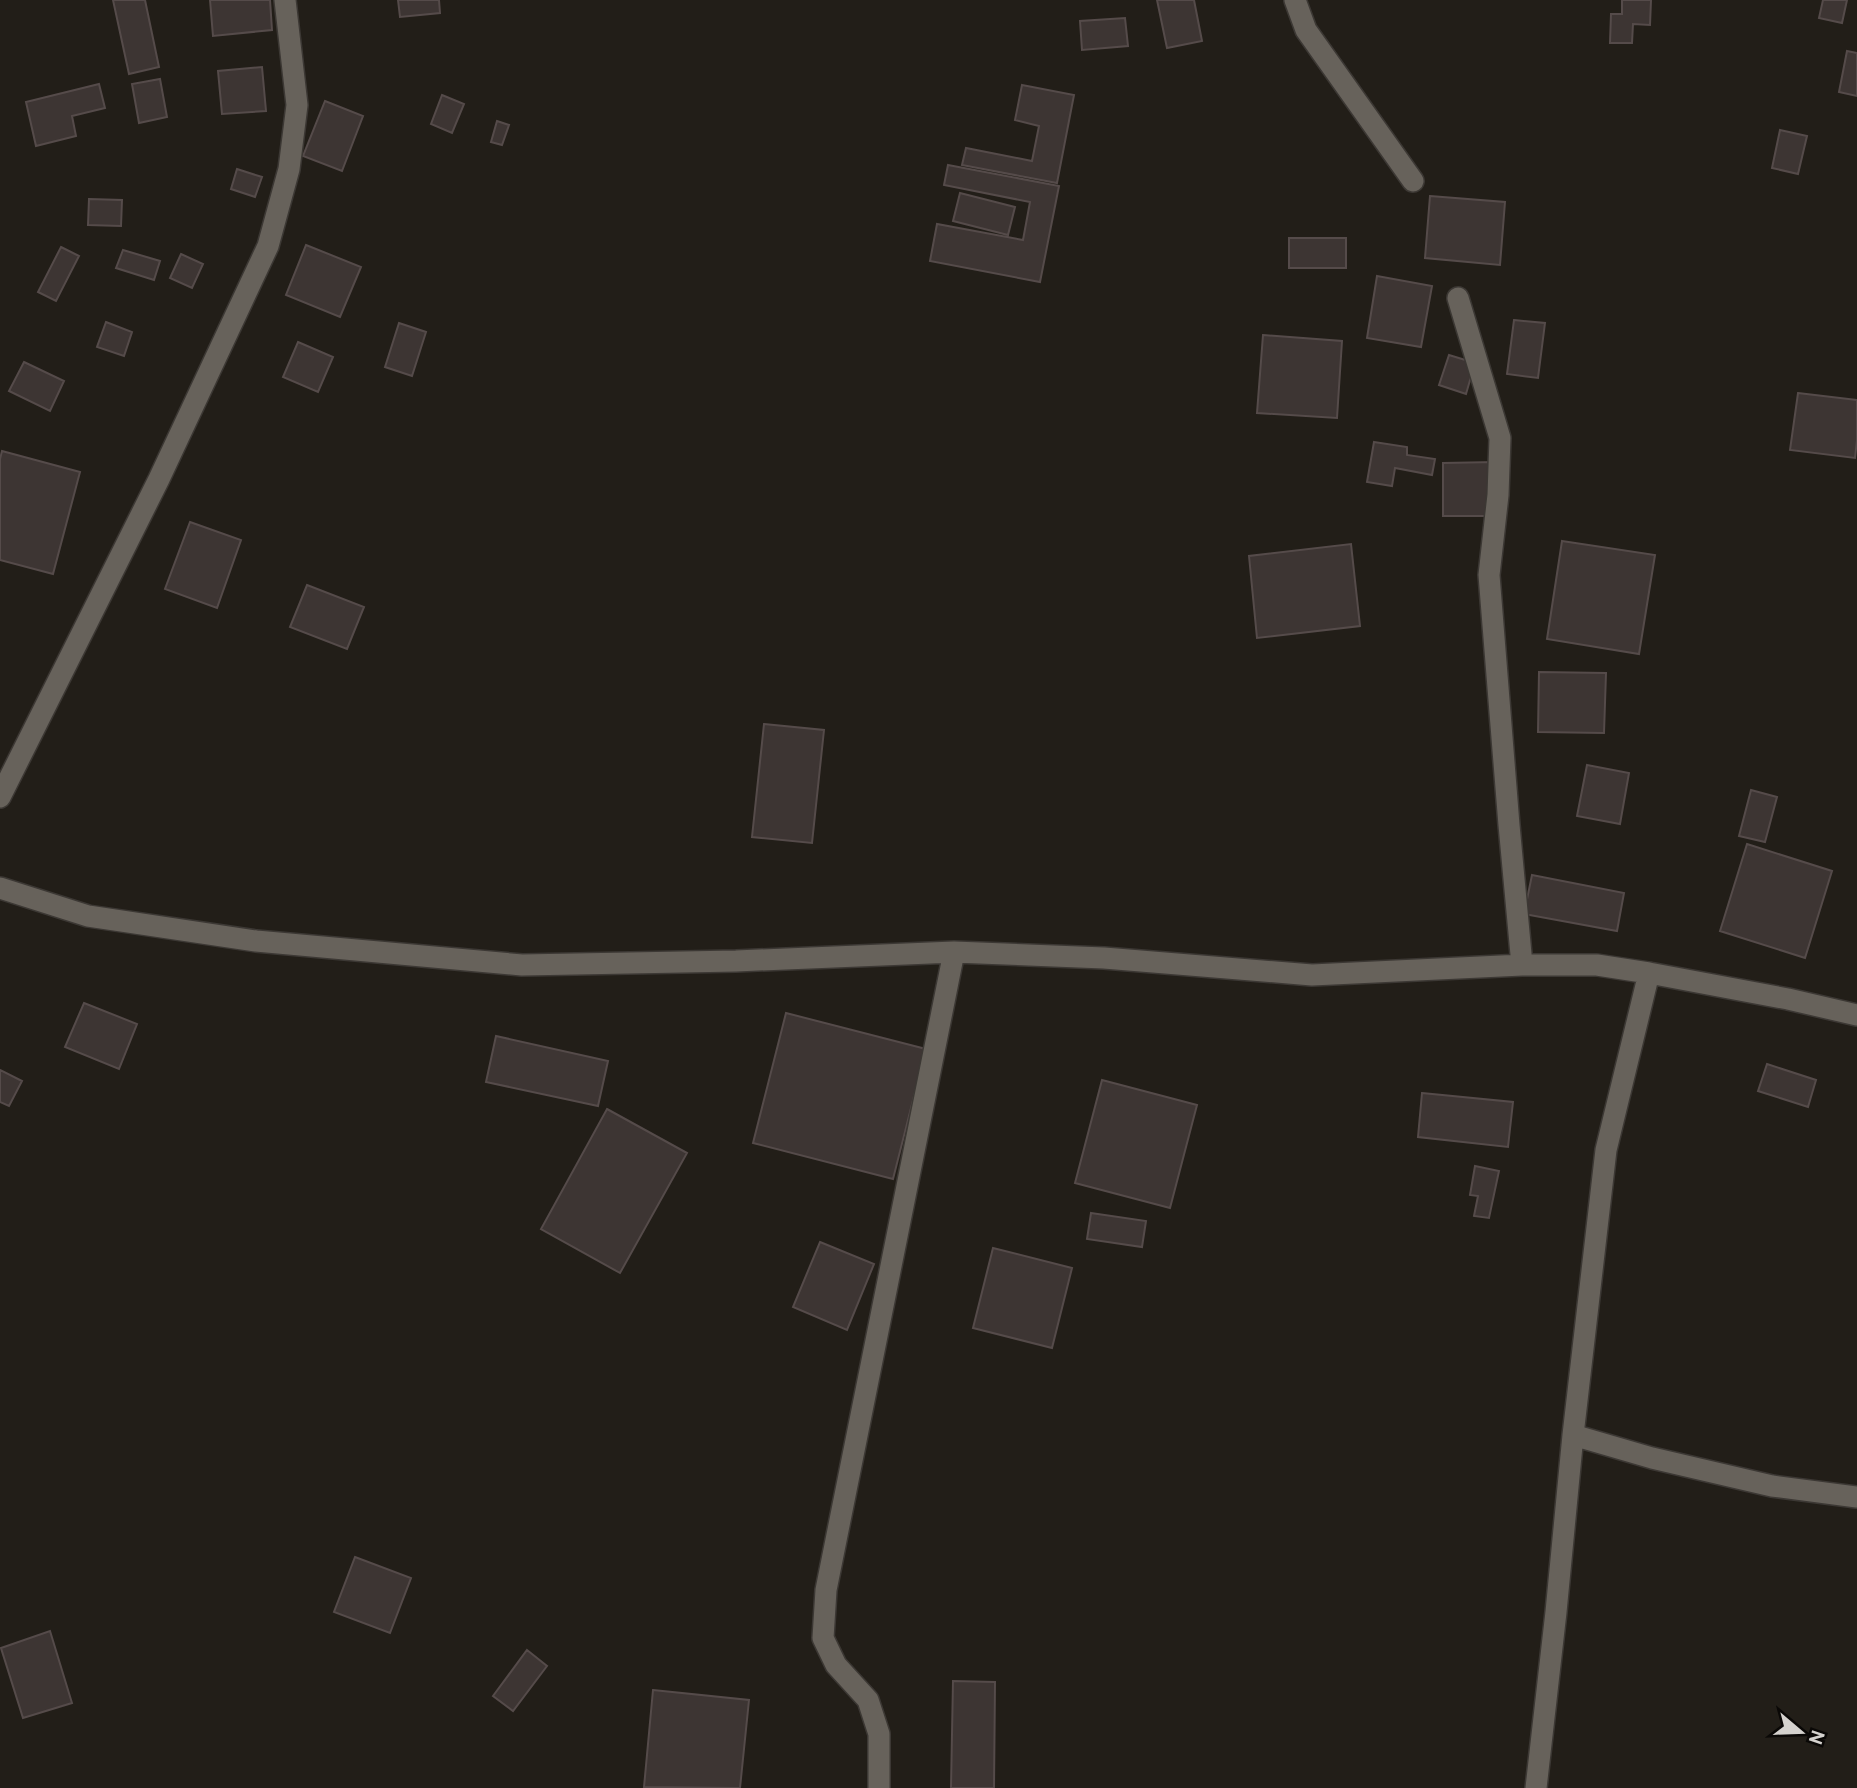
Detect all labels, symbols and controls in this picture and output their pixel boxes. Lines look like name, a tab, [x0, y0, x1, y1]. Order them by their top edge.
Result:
north arrow	[1766, 1697, 1836, 1767]
text: N	[1802, 1727, 1829, 1747]

